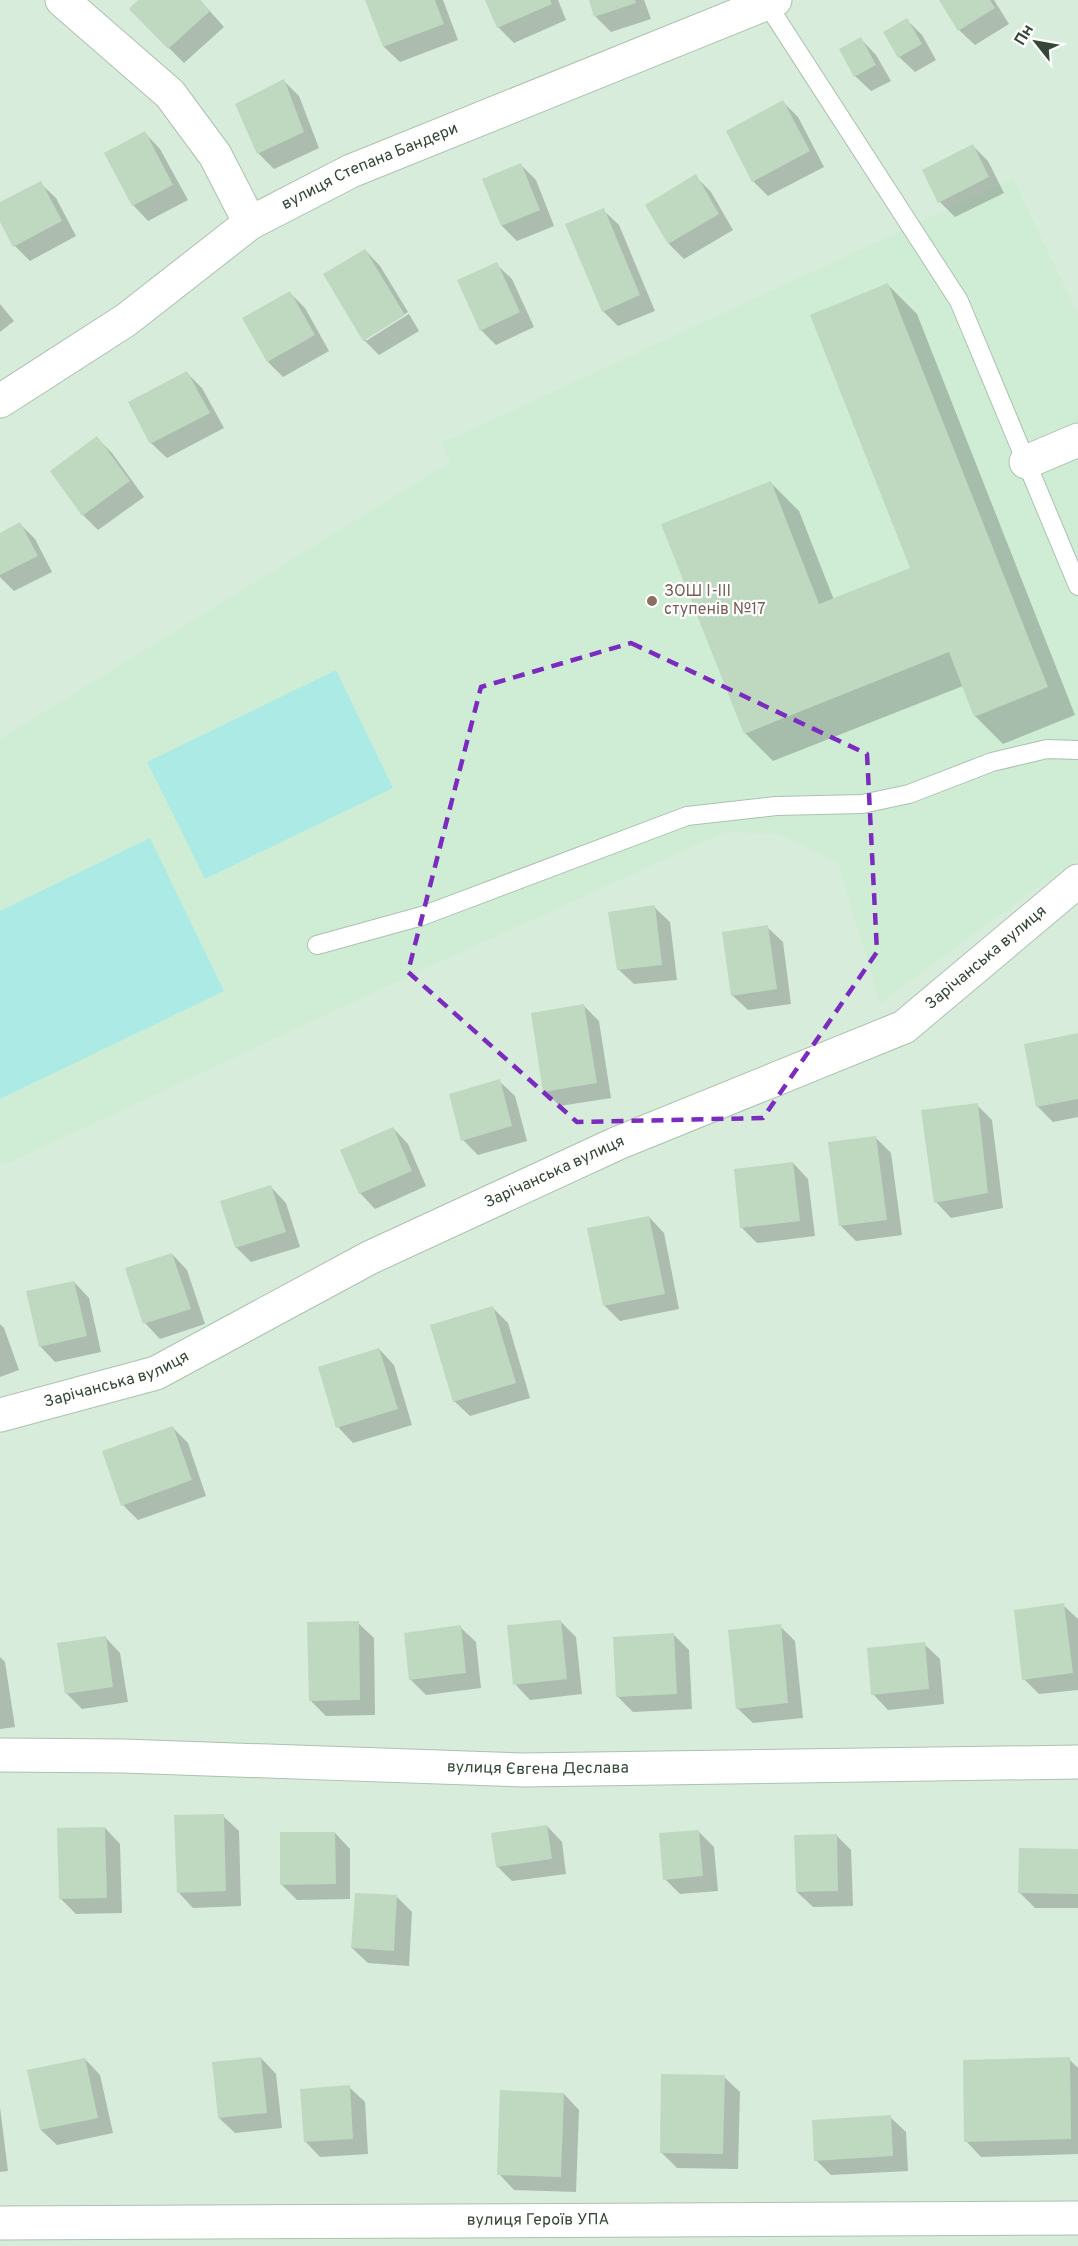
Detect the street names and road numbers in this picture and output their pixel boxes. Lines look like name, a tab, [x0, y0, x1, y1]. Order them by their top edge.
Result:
street label: вулиця Степана Бандери	[278, 119, 461, 215]
street label: Зарічанська вулиця	[922, 901, 1051, 1014]
street label: Зарічанська вулиця	[481, 1131, 627, 1213]
street label: Зарічанська вулиця	[42, 1347, 193, 1413]
street label: вулиця Євгена Деслава	[446, 1757, 629, 1780]
street label: вулиця Героїв УПА	[467, 2210, 609, 2231]

